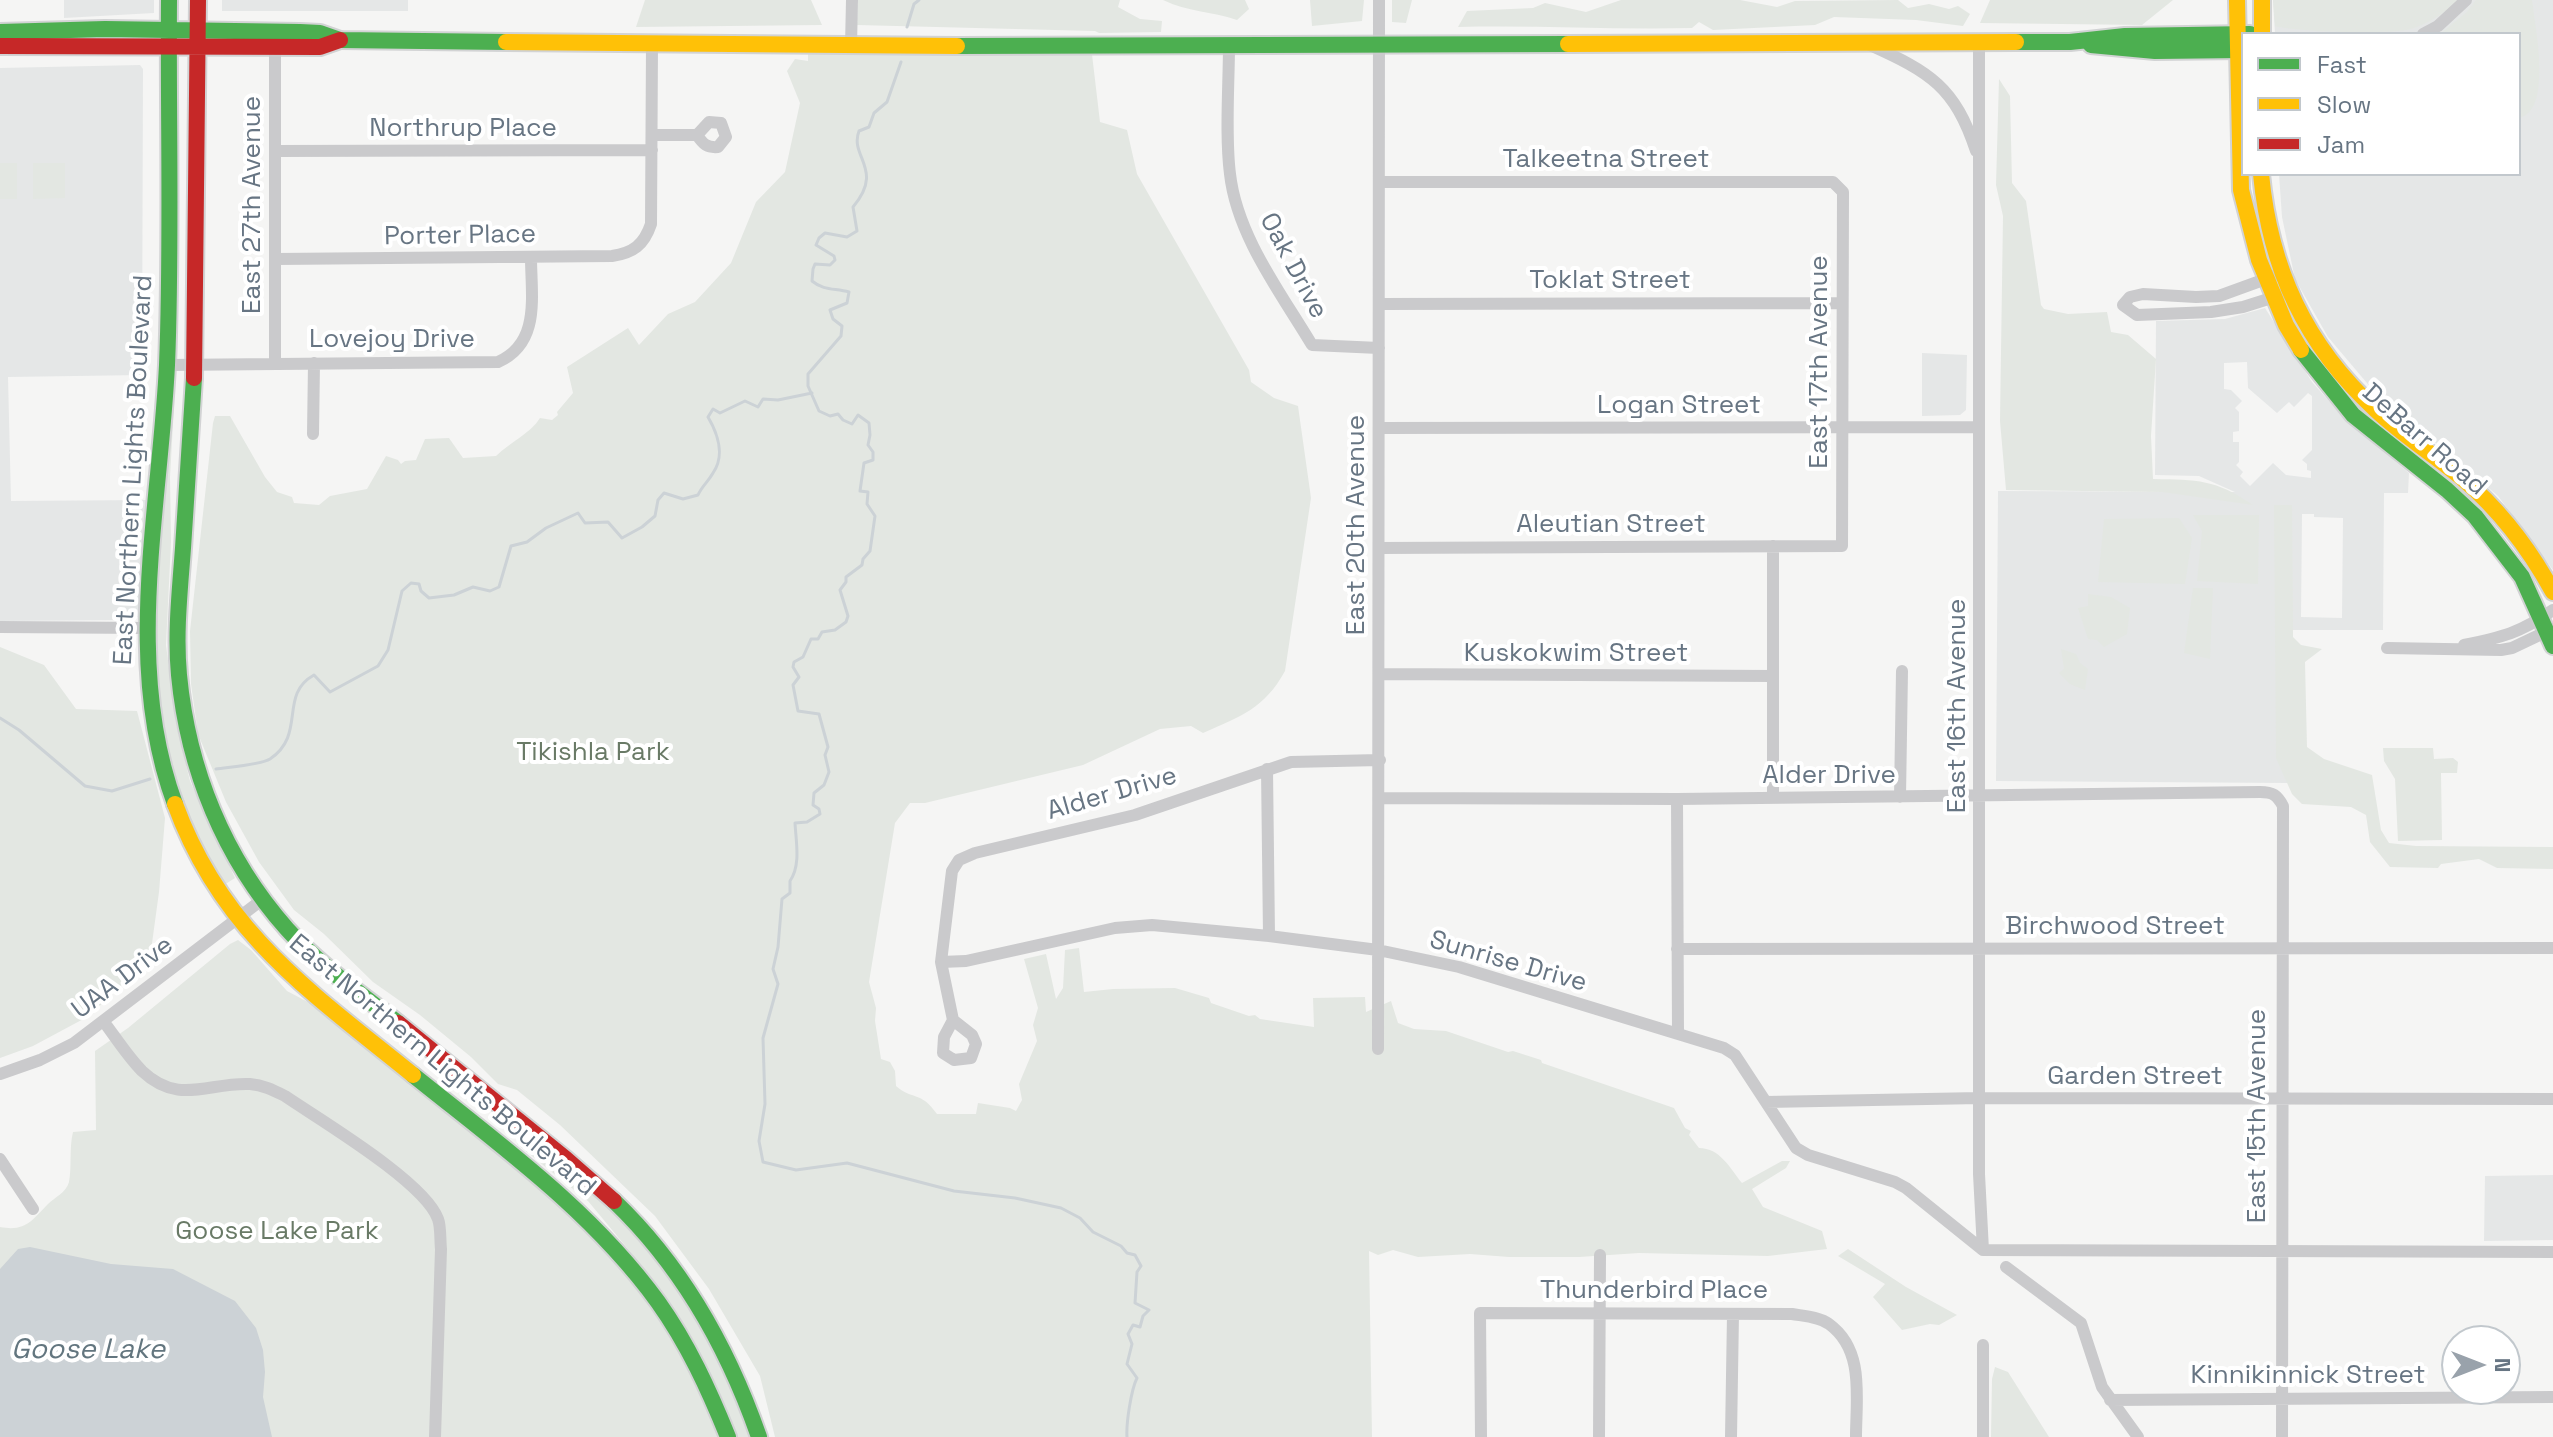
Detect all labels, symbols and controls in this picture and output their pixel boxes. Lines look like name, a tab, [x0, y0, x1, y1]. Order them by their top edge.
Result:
legend	[2241, 32, 2521, 176]
text: Fast	[2317, 49, 2367, 80]
text: Slow	[2317, 89, 2371, 120]
street label: East 27th Avenue	[237, 96, 269, 314]
street label: Northrup Place	[369, 113, 557, 145]
text: Jam	[2317, 129, 2365, 160]
street label: Talkeetna Street	[1503, 144, 1709, 176]
street label: Oak Drive	[1252, 208, 1334, 324]
street label: Porter Place	[384, 219, 536, 253]
street label: East 17th Avenue	[1804, 255, 1836, 469]
street label: Toklat Street	[1529, 265, 1691, 297]
street label: East Northern Lights Boulevard	[108, 274, 160, 666]
street label: Lovejoy Drive	[309, 324, 475, 356]
street label: DeBarr Road	[2355, 377, 2493, 503]
street label: Logan Street	[1597, 390, 1761, 422]
street label: East 20th Avenue	[1341, 415, 1373, 635]
street label: Aleutian Street	[1516, 509, 1706, 541]
street label: East 16th Avenue	[1942, 599, 1974, 813]
street label: Kuskokwim Street	[1464, 638, 1688, 670]
park label: Tikishla Park	[516, 737, 670, 769]
street label: Alder Drive	[1762, 760, 1896, 792]
street label: Alder Drive	[1043, 761, 1181, 827]
street label: Birchwood Street	[2005, 911, 2225, 943]
street label: Sunrise Drive	[1426, 925, 1590, 999]
street label: East Northern Lights Boulevard	[282, 929, 602, 1203]
street label: UAA Drive	[66, 930, 180, 1026]
street label: East 15th Avenue	[2242, 1009, 2274, 1223]
street label: Garden Street	[2047, 1061, 2223, 1093]
park label: Goose Lake Park	[175, 1216, 379, 1248]
street label: Thunderbird Place	[1540, 1275, 1768, 1307]
north arrow	[2441, 1325, 2521, 1405]
water label: Goose Lake	[11, 1333, 165, 1367]
text: N	[2489, 1358, 2517, 1372]
street label: Kinnikinnick Street	[2191, 1360, 2425, 1392]

